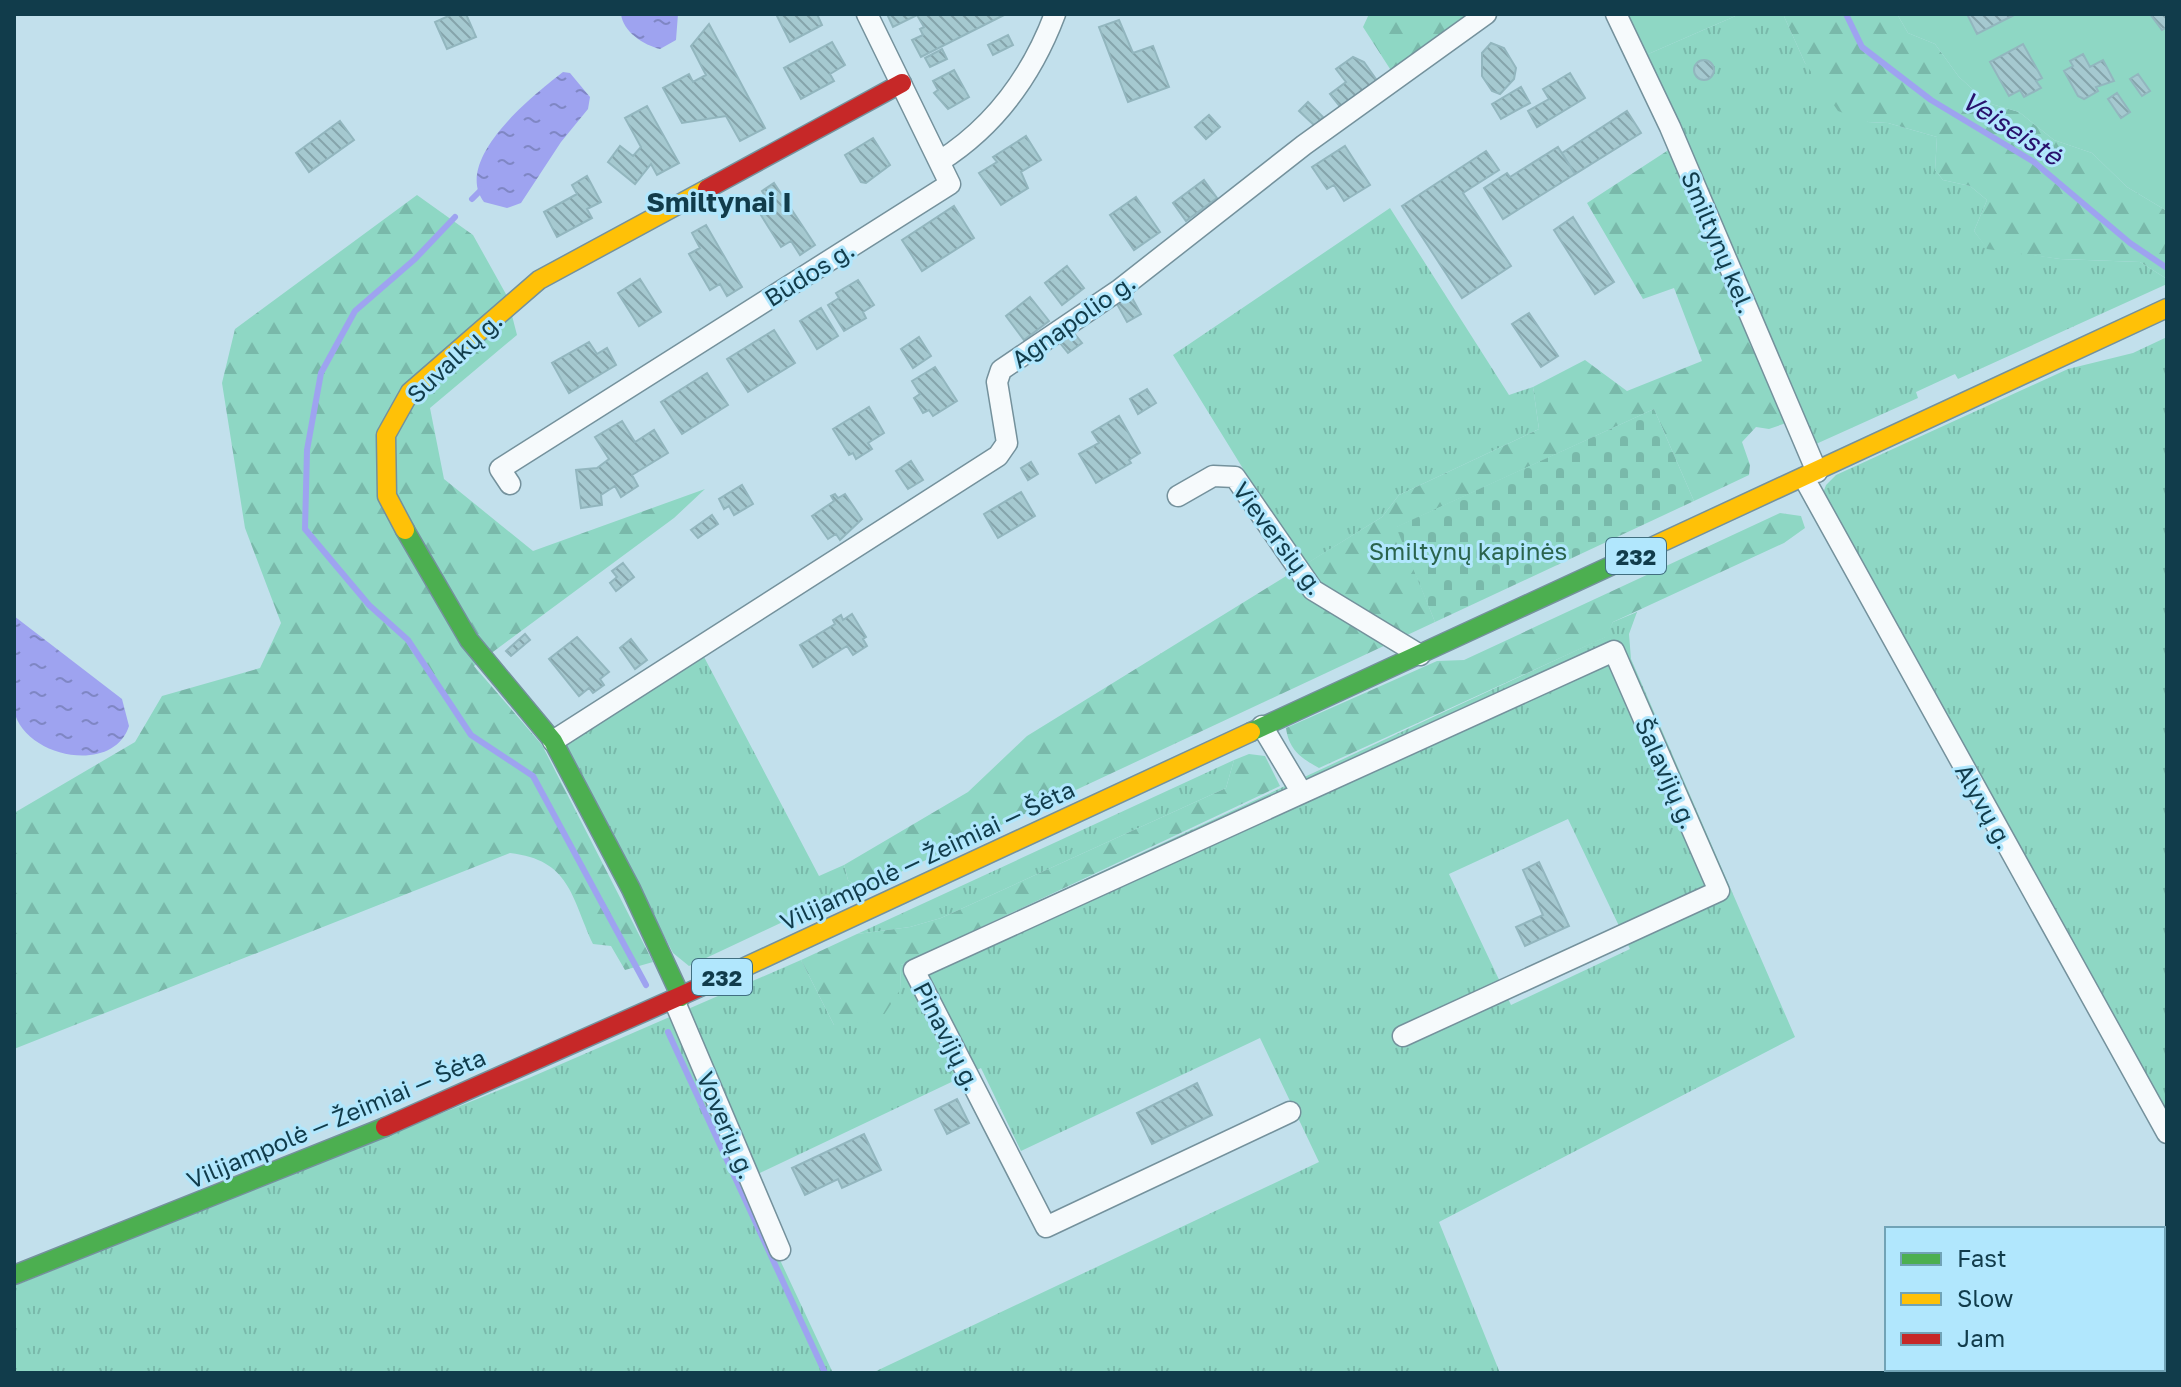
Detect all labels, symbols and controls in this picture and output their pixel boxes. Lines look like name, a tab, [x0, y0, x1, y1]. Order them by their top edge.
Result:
water label: Veiseistė	[1956, 84, 2069, 173]
street label: Smiltynų kel.	[1676, 166, 1762, 318]
district label: Smiltynai I	[646, 185, 792, 218]
street label: Būdos g.	[759, 234, 859, 312]
street label: Agnapolio g.	[1005, 267, 1141, 373]
street label: Suvalkų g.	[400, 306, 508, 408]
street label: Vieversių g.	[1227, 476, 1331, 600]
park label: Smiltynų kapinės	[1369, 536, 1567, 565]
road number: 232	[1606, 538, 1666, 574]
street label: Šalavijų g.	[1630, 713, 1704, 833]
street label: Alyvų g.	[1950, 758, 2020, 854]
street label: Vilijampolė — Žeimiai — Šėta	[775, 774, 1079, 936]
road number: 232	[692, 959, 752, 995]
street label: Pinavijų g.	[908, 976, 988, 1096]
street label: Vilijampolė — Žeimiai — Šėta	[182, 1042, 490, 1194]
street label: Voverių g.	[691, 1067, 763, 1183]
legend	[1885, 1227, 2165, 1371]
text: Fast	[1957, 1243, 2007, 1272]
text: Slow	[1957, 1283, 2013, 1312]
text: Jam	[1957, 1323, 2005, 1352]

